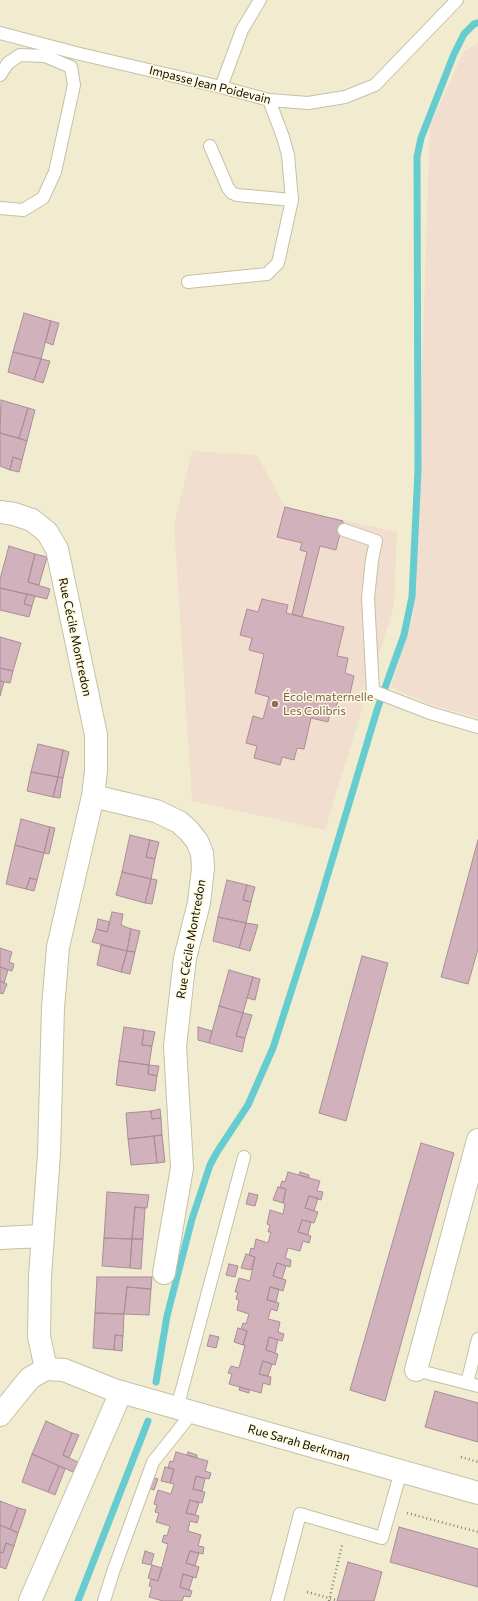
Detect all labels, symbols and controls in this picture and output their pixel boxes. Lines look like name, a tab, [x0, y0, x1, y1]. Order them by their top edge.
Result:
street label: Impasse Jean Poidevain	[148, 63, 272, 107]
street label: Rue Cécile Montredon	[55, 576, 95, 698]
place label: École maternelle Les Colibris	[283, 690, 373, 718]
marker: École maternelle Les Colibris	[270, 699, 280, 709]
street label: Rue Cécile Montredon	[173, 878, 209, 1000]
street label: Rue Sarah Berkman	[246, 1422, 352, 1464]

